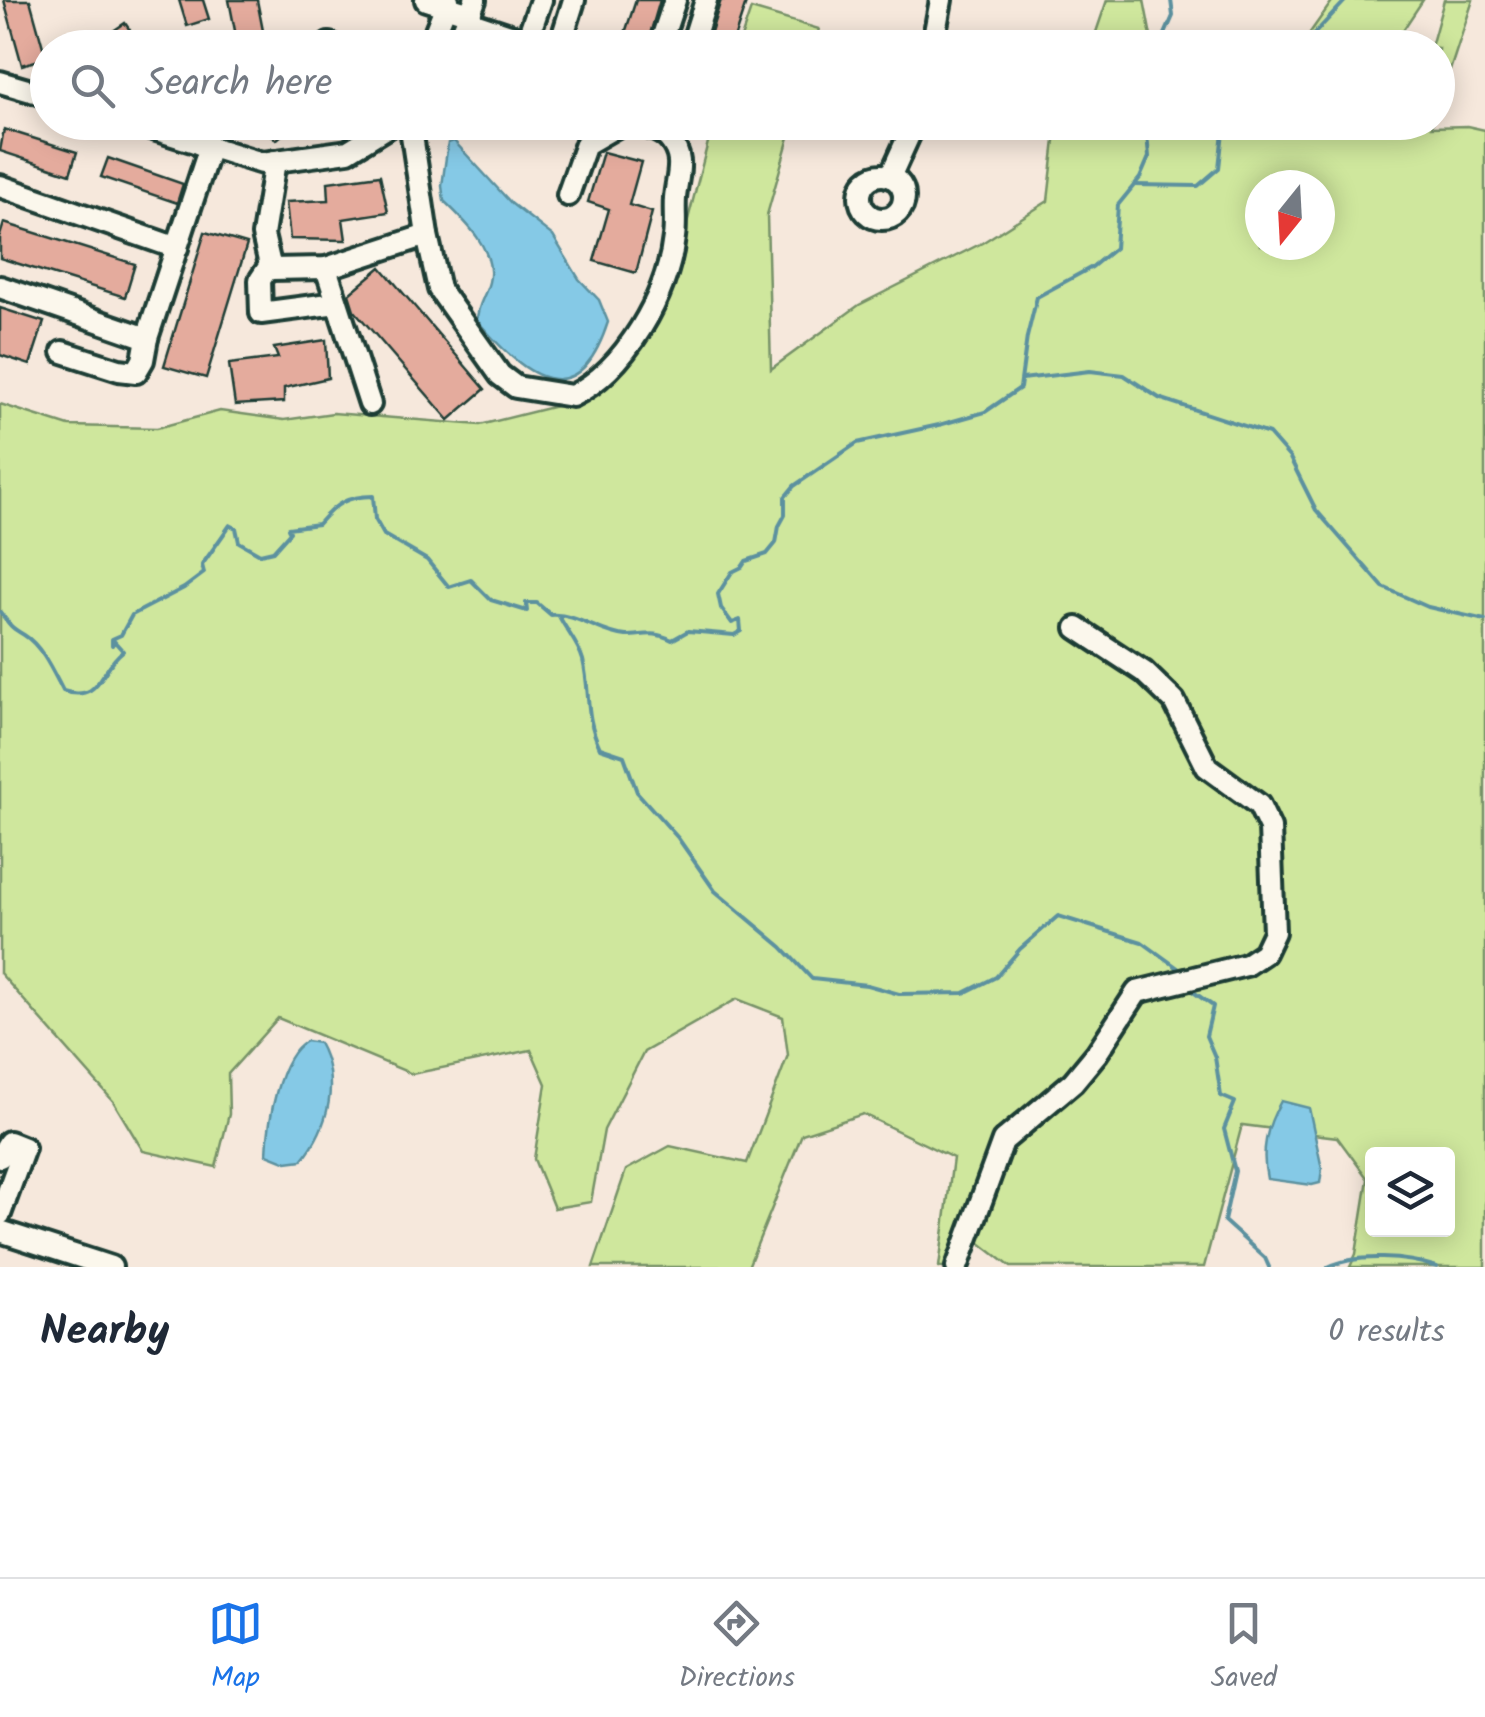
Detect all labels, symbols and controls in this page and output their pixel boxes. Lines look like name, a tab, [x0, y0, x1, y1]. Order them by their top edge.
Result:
search box	[30, 30, 1455, 140]
text: Search here	[145, 55, 332, 115]
icon: search	[65, 58, 120, 113]
north arrow	[1245, 170, 1335, 260]
map controls	[1365, 1147, 1455, 1237]
button: layers	[1365, 1147, 1455, 1237]
text: Nearby	[40, 1299, 169, 1366]
text: 0 results	[1328, 1307, 1445, 1358]
tab: Map	[208, 1596, 263, 1701]
tab: Directions	[679, 1596, 795, 1701]
tab: Saved	[1211, 1596, 1277, 1701]

